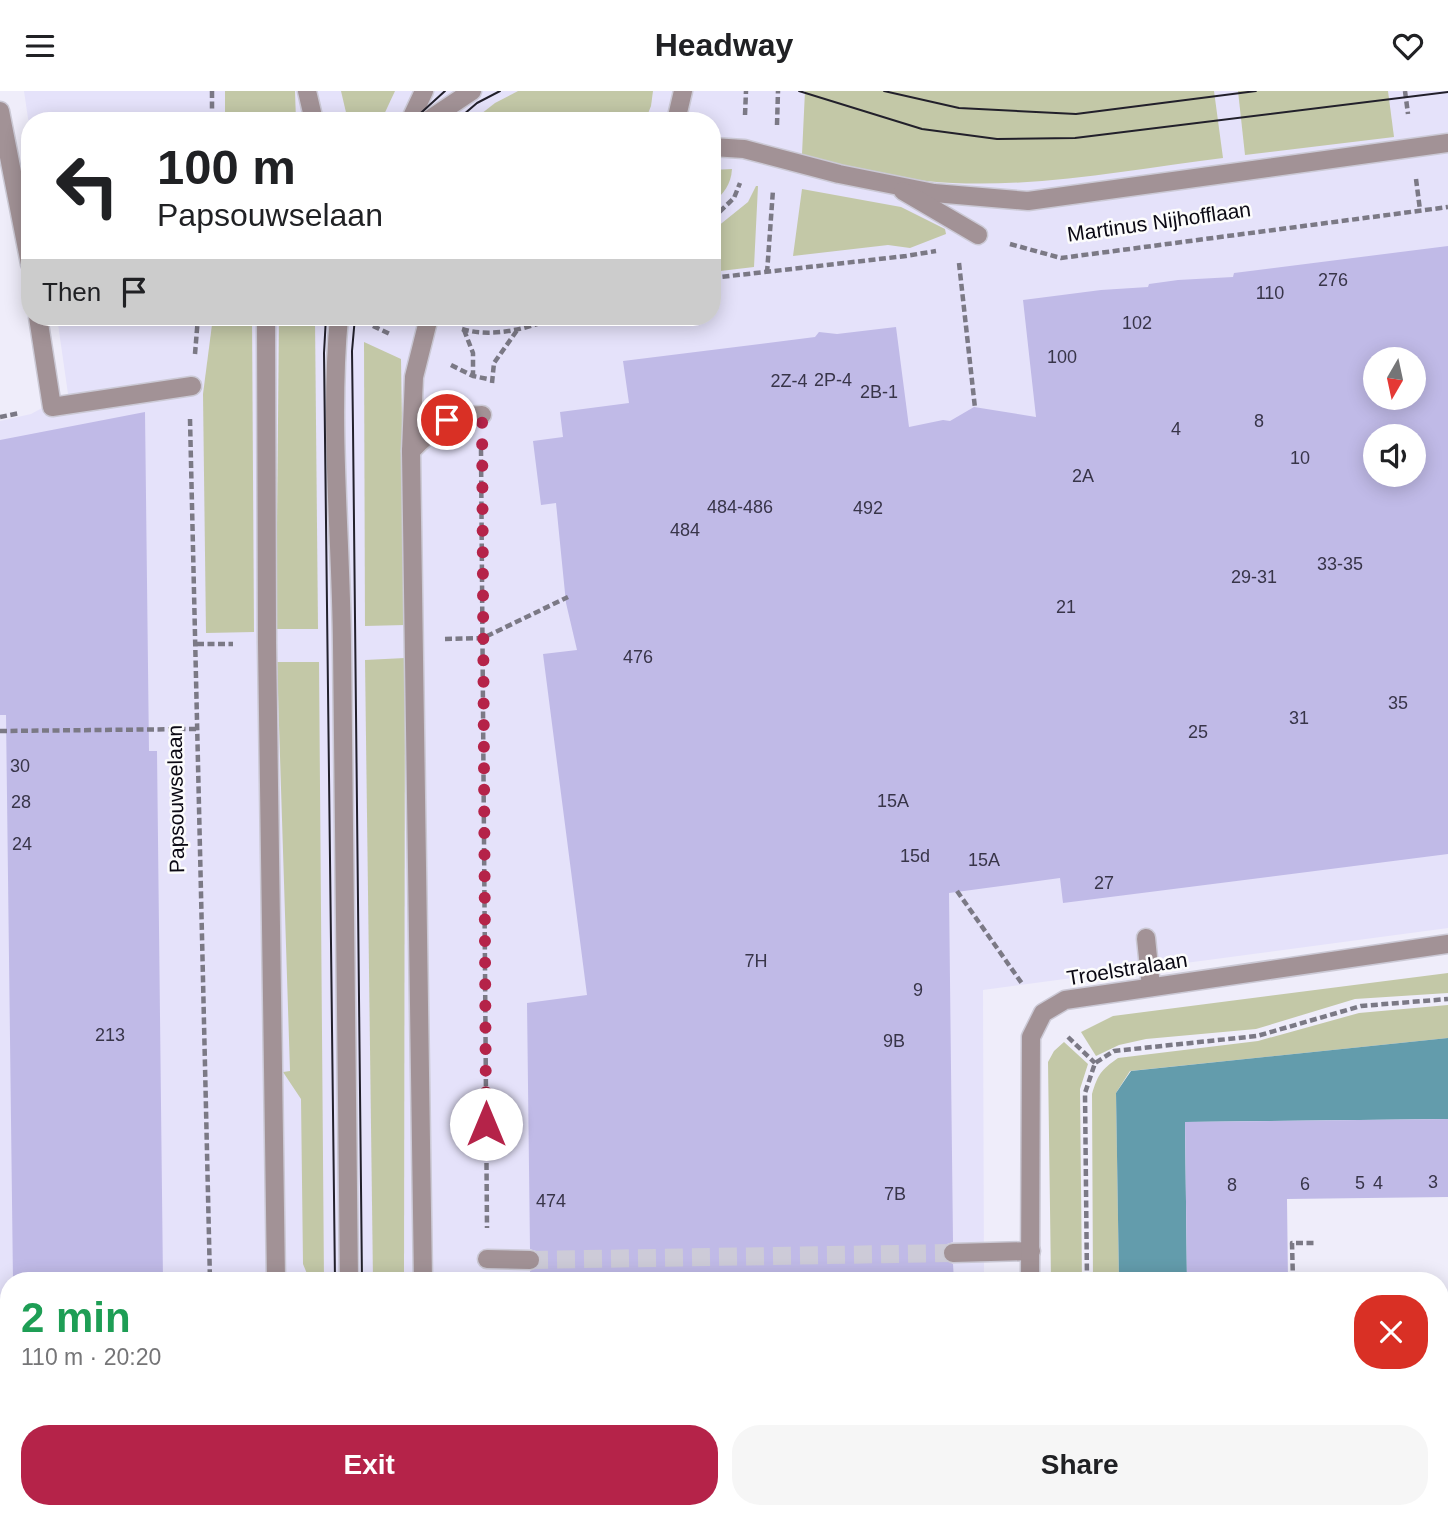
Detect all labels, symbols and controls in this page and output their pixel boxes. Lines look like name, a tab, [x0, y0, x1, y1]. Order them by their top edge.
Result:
icon: menu	[21, 27, 59, 65]
text: Headway	[655, 27, 793, 63]
icon: heart	[1389, 27, 1427, 65]
icon: left	[42, 140, 133, 231]
text: 100 m	[157, 140, 296, 194]
text: Papsouwselaan	[157, 197, 383, 233]
street label: Martinus Nijhofflaan	[1066, 197, 1252, 246]
house number: 276	[1318, 270, 1348, 290]
icon: arrive	[115, 273, 153, 311]
text: Then	[42, 277, 101, 307]
house number: 110	[1256, 283, 1284, 303]
house number: 102	[1122, 313, 1152, 333]
house number: 100	[1047, 347, 1077, 367]
north arrow	[1363, 347, 1426, 409]
map controls	[1363, 347, 1426, 487]
house number: 2P-4	[814, 370, 852, 390]
house number: 2Z-4	[770, 371, 808, 391]
house number: 2B-1	[860, 382, 898, 402]
pin	[417, 390, 477, 450]
icon: arrive	[428, 401, 466, 439]
house number: 8	[1254, 411, 1264, 431]
house number: 4	[1171, 419, 1181, 439]
button: sound	[1363, 424, 1426, 487]
house number: 10	[1290, 448, 1310, 468]
house number: 2A	[1072, 466, 1094, 486]
house number: 484-486	[707, 497, 773, 517]
house number: 492	[853, 498, 883, 518]
house number: 484	[670, 520, 700, 540]
house number: 33-35	[1317, 554, 1363, 574]
house number: 29-31	[1231, 567, 1277, 587]
house number: 21	[1056, 597, 1076, 617]
house number: 476	[623, 647, 653, 667]
house number: 35	[1388, 693, 1408, 713]
house number: 31	[1289, 708, 1309, 728]
house number: 25	[1188, 722, 1208, 742]
street label: Papsouwselaan	[163, 725, 188, 873]
house number: 30	[10, 756, 30, 776]
house number: 15A	[877, 791, 909, 811]
house number: 28	[11, 792, 31, 812]
house number: 24	[12, 834, 32, 854]
house number: 15d	[900, 846, 930, 866]
house number: 15A	[968, 850, 1000, 870]
house number: 27	[1094, 873, 1114, 893]
street label: Troelstralaan	[1065, 948, 1189, 989]
house number: 7H	[744, 951, 768, 971]
house number: 9	[913, 980, 923, 1000]
house number: 213	[95, 1025, 125, 1045]
house number: 9B	[883, 1031, 905, 1051]
position arrow	[449, 1087, 523, 1161]
house number: 3	[1428, 1172, 1438, 1192]
house number: 5	[1355, 1173, 1365, 1193]
house number: 4	[1373, 1173, 1383, 1193]
house number: 6	[1300, 1174, 1310, 1194]
house number: 8	[1227, 1175, 1237, 1195]
house number: 7B	[884, 1184, 906, 1204]
house number: 474	[536, 1191, 566, 1211]
text: 2 min	[21, 1294, 131, 1341]
button: close	[1354, 1295, 1428, 1369]
text: 110 m · 20:20	[21, 1344, 161, 1370]
button: Exit	[21, 1425, 718, 1505]
button: Share	[732, 1425, 1428, 1505]

